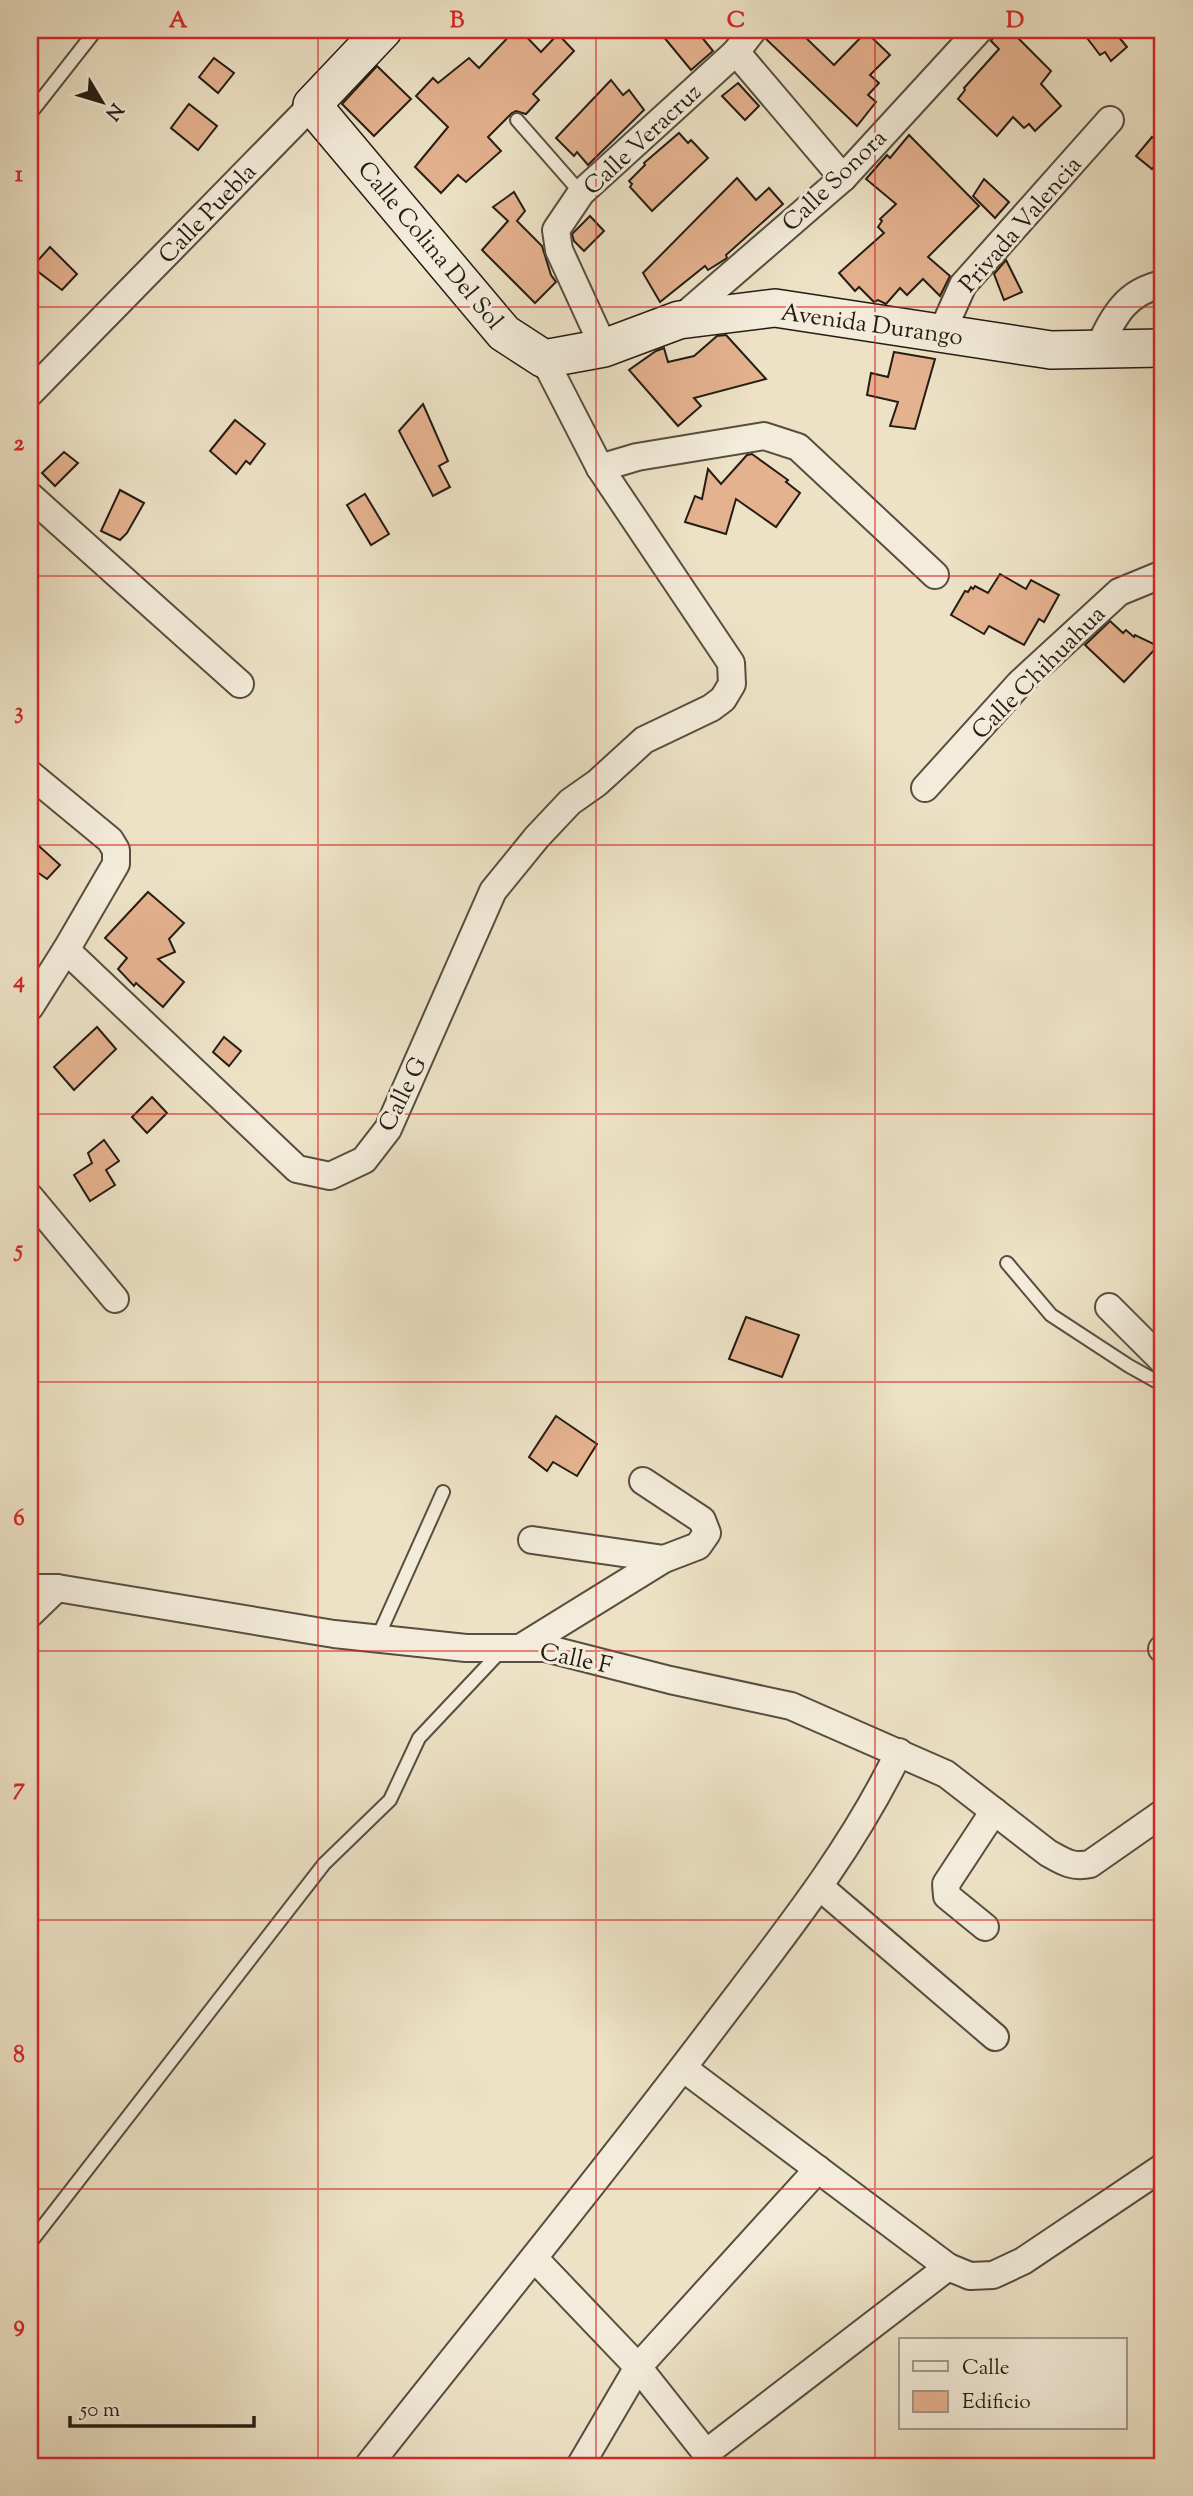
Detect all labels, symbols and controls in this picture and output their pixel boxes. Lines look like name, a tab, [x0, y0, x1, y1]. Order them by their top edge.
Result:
text: A	[169, 5, 188, 38]
text: B	[450, 5, 465, 38]
text: C	[727, 5, 745, 38]
text: D	[1006, 5, 1024, 38]
north arrow	[66, 66, 136, 136]
street label: Calle Veracruz	[577, 77, 710, 204]
text: N	[98, 97, 129, 125]
street label: Calle Sonora	[775, 123, 895, 240]
street label: Privada Valencia	[953, 150, 1091, 301]
street label: Calle Colina Del Sol	[349, 155, 510, 338]
street label: Calle Puebla	[152, 156, 265, 272]
text: 1	[15, 159, 23, 192]
street label: Avenida Durango	[779, 296, 965, 356]
text: 2	[14, 428, 25, 461]
street label: Calle Chihuahua	[965, 599, 1114, 748]
text: 3	[14, 696, 24, 729]
text: 4	[12, 965, 25, 998]
street label: Calle G	[371, 1052, 436, 1138]
text: 5	[13, 1234, 23, 1267]
text: 6	[13, 1503, 25, 1536]
street label: Calle F	[536, 1636, 615, 1684]
text: 7	[13, 1772, 25, 1805]
text: 8	[13, 2040, 25, 2073]
text: 9	[13, 2309, 25, 2342]
legend	[899, 2338, 1126, 2430]
text: Calle	[962, 2354, 1010, 2384]
scale bar	[70, 2384, 254, 2428]
text: Edificio	[962, 2388, 1031, 2418]
text: 50 m	[79, 2396, 120, 2426]

